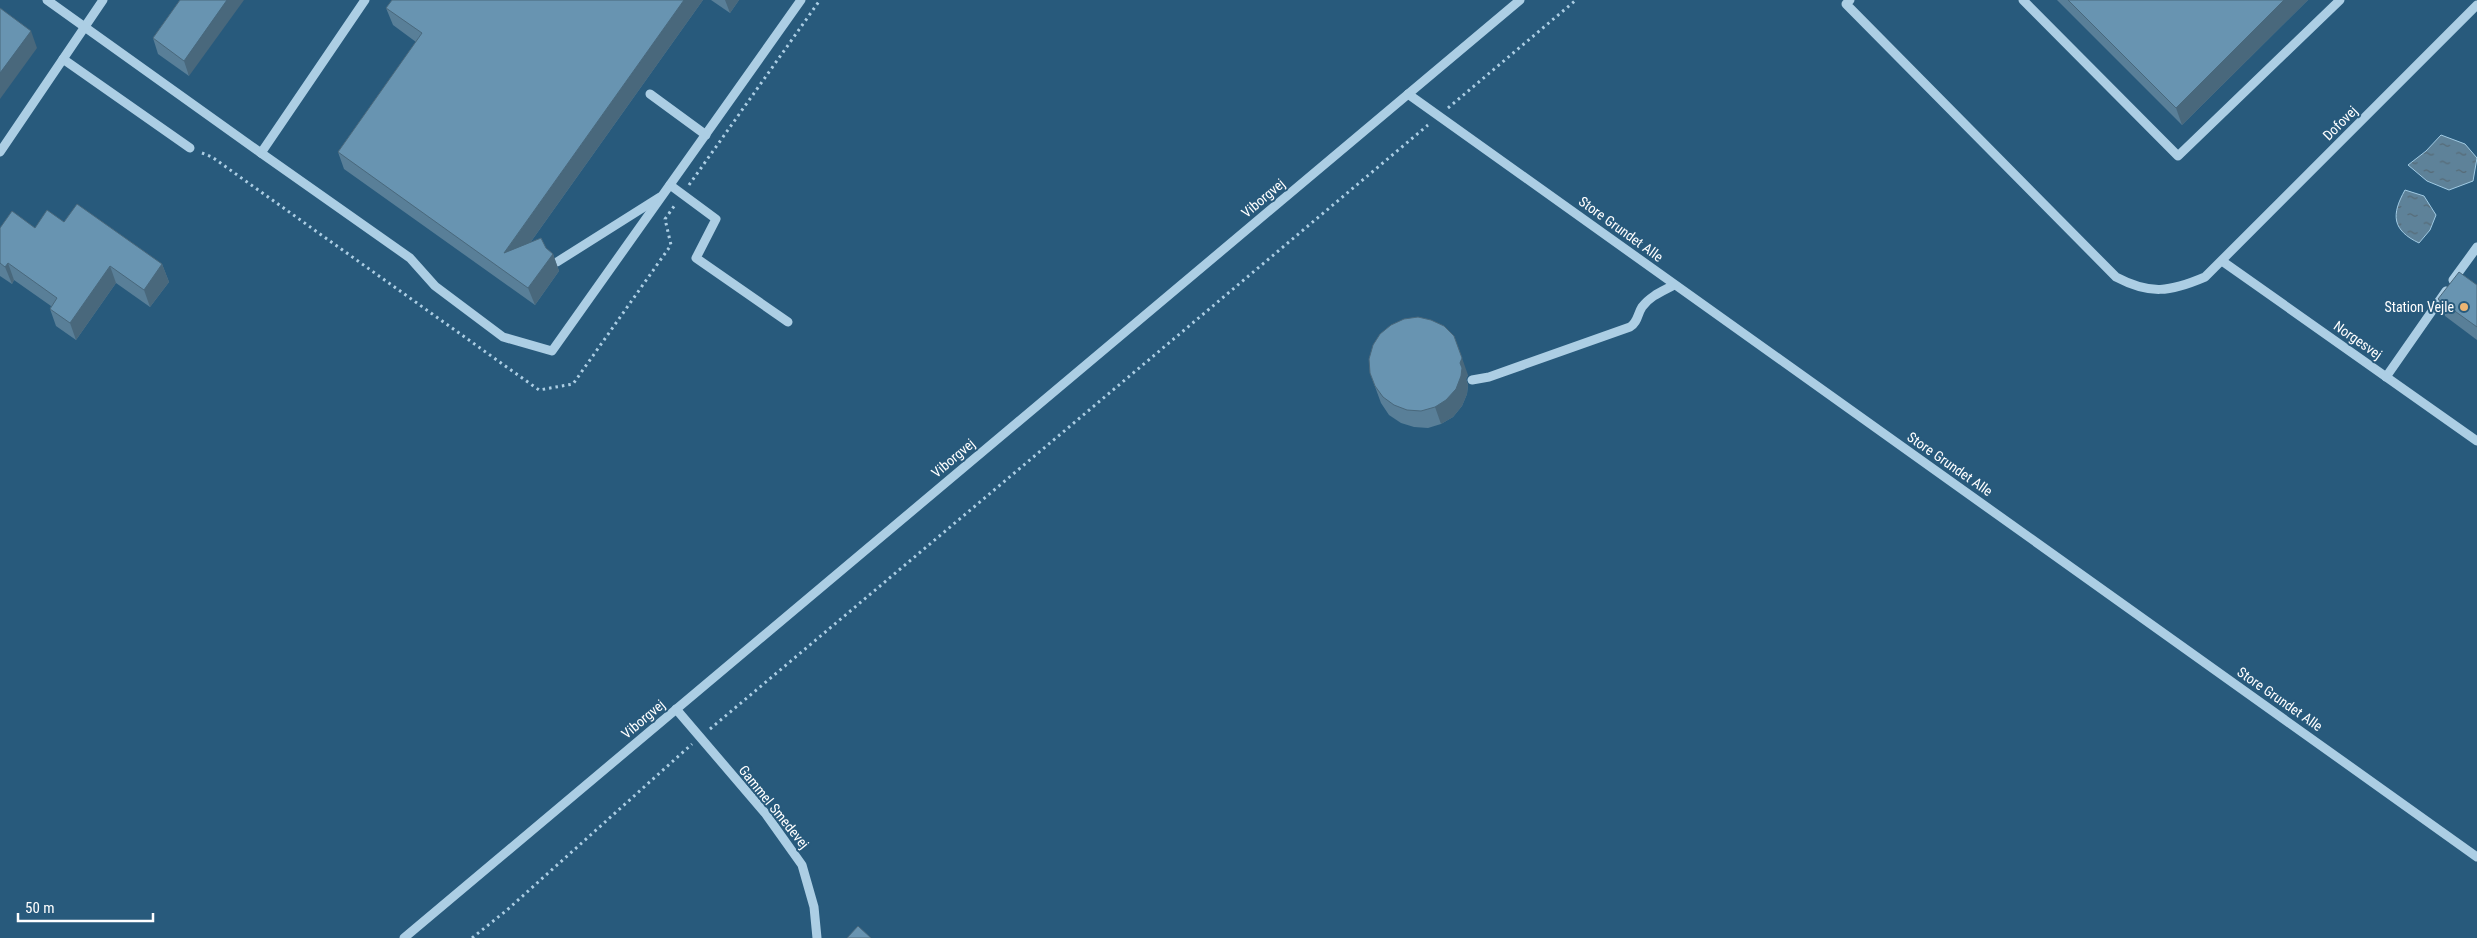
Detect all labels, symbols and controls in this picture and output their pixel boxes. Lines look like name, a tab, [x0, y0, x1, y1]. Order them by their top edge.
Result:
street label: Dofovej	[2319, 102, 2361, 144]
street label: Viborgvej	[1238, 175, 1288, 221]
street label: Store Grundet Alle	[1576, 193, 1667, 265]
place label: Station Vejle	[2384, 299, 2454, 315]
marker: Station Vejle	[2458, 301, 2470, 313]
street label: Norgesvej	[2331, 318, 2385, 362]
street label: Store Grundet Alle	[1904, 429, 1996, 500]
street label: Viborgvej	[928, 435, 978, 481]
street label: Store Grundet Alle	[2234, 664, 2326, 735]
street label: Viborgvej	[618, 696, 668, 742]
street label: Gammel Smedevej	[736, 762, 812, 852]
scale bar	[18, 890, 152, 922]
text: 50 m	[25, 899, 55, 917]

